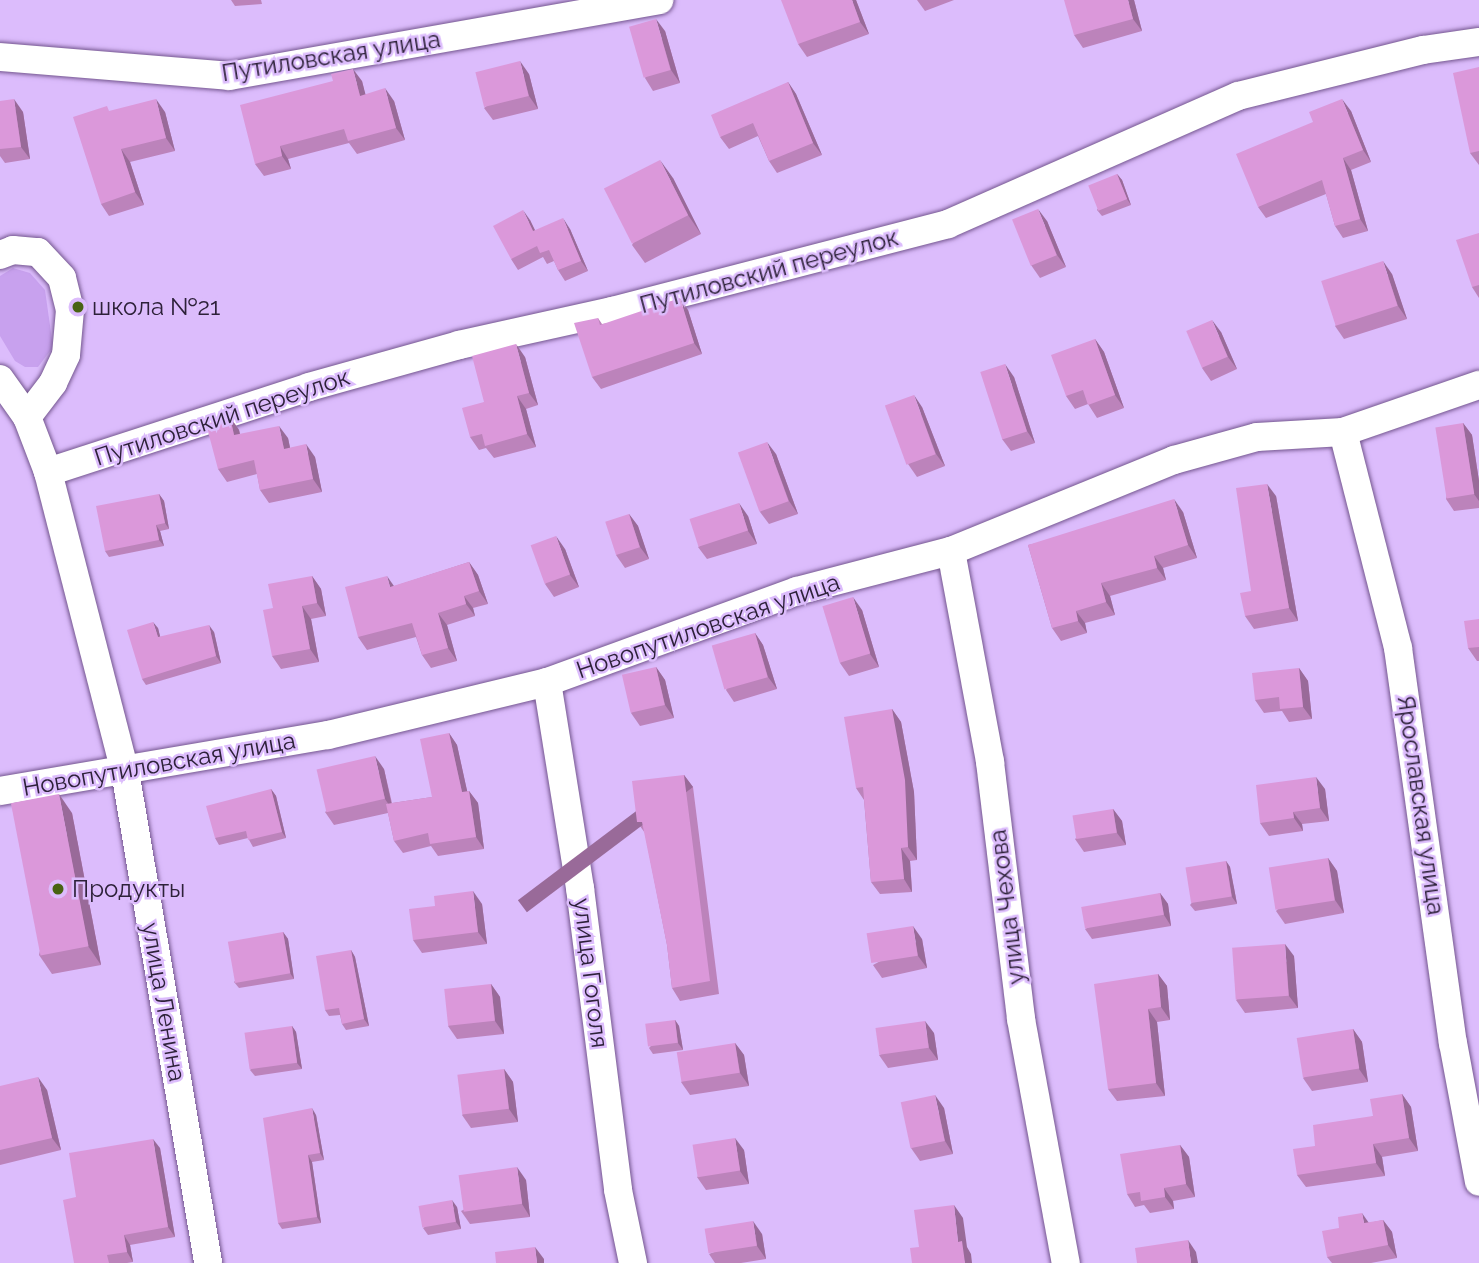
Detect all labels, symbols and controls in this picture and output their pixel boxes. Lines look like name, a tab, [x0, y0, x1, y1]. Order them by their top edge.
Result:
street label: Путиловская улица	[219, 24, 443, 88]
street label: Путиловский переулок	[637, 223, 901, 319]
place label: школа №21	[92, 293, 220, 321]
marker: школа №21	[70, 299, 86, 315]
street label: Путиловский переулок	[91, 362, 353, 472]
street label: Новопутиловская улица	[572, 567, 844, 685]
street label: Ярославская улица	[1391, 693, 1451, 917]
street label: Новопутиловская улица	[20, 726, 298, 802]
street label: улица Чехова	[983, 828, 1031, 986]
place label: Продукты	[72, 875, 185, 903]
marker: Продукты	[50, 881, 66, 897]
street label: улица Гоголя	[568, 896, 614, 1050]
street label: улица Ленина	[136, 920, 192, 1084]

